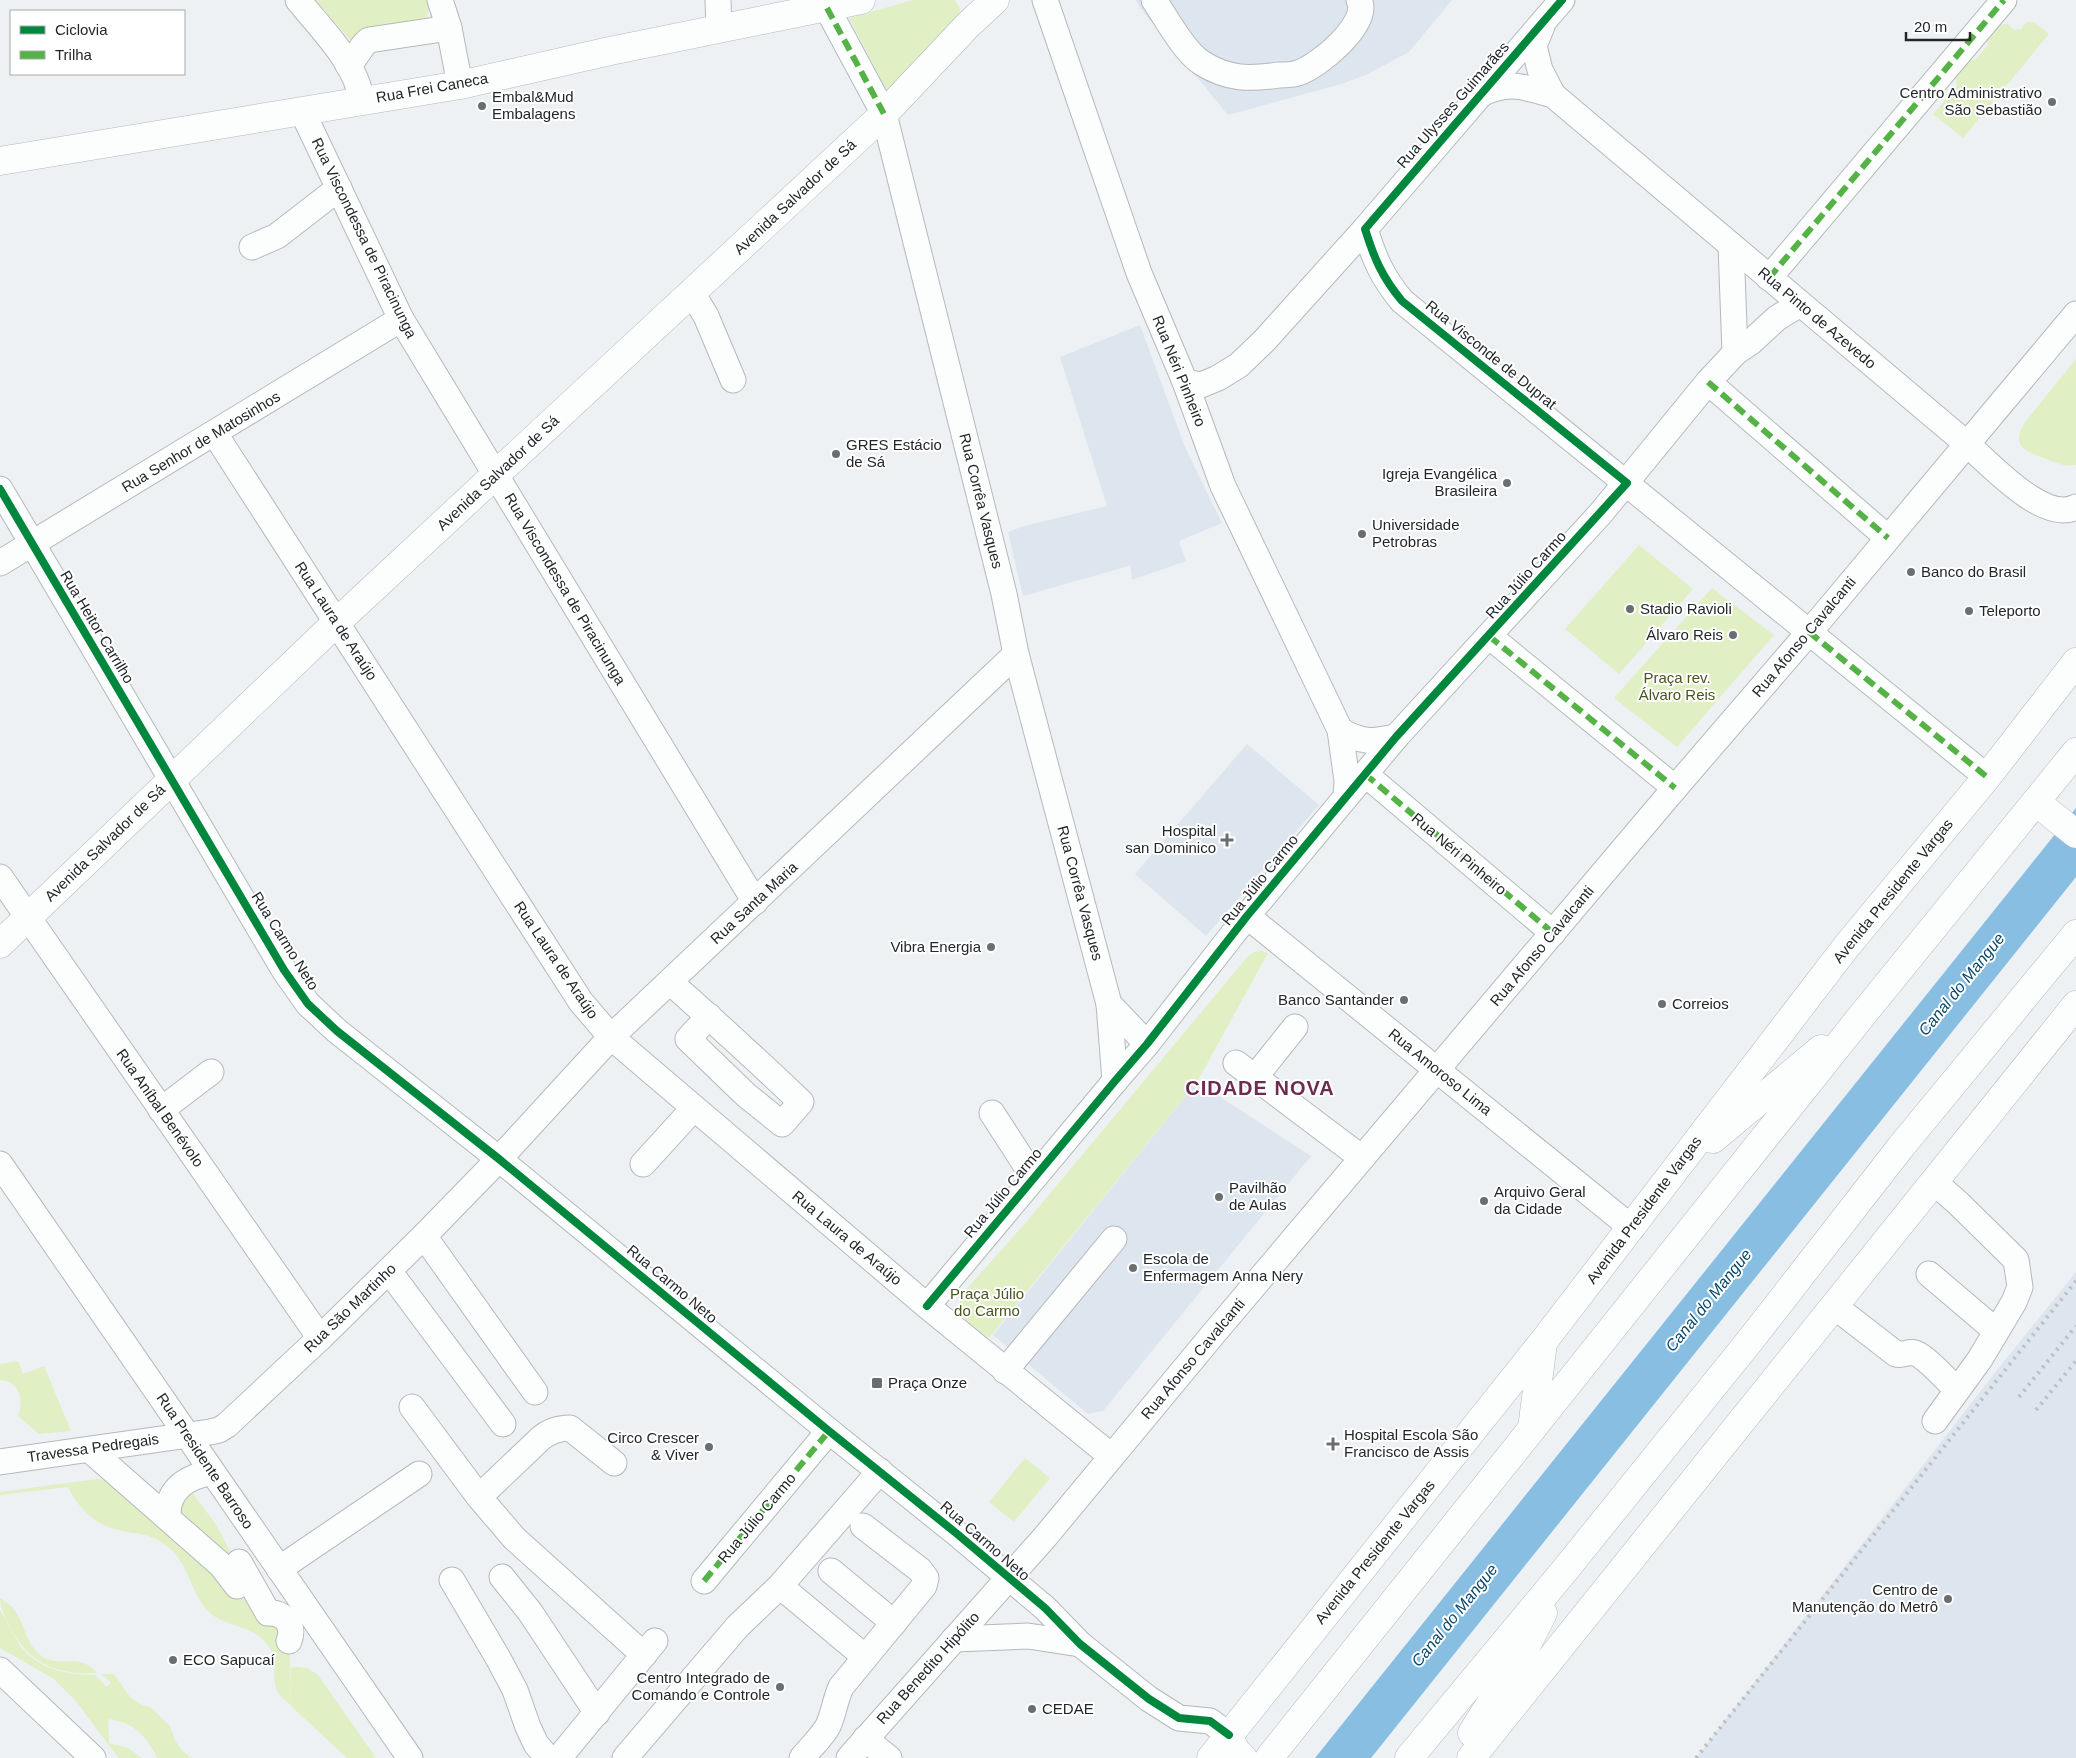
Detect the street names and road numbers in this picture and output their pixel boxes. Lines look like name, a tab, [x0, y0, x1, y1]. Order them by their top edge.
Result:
street label: Rua Ulysses Guimarães	[1393, 38, 1512, 171]
street label: Rua Frei Caneca	[375, 69, 490, 106]
street label: Rua Viscondessa de Piracinunga	[308, 135, 421, 341]
street label: Avenida Salvador de Sá	[730, 135, 860, 258]
street label: Rua Pinto de Azevedo	[1755, 263, 1880, 372]
street label: Rua Visconde de Duprat	[1423, 297, 1561, 413]
street label: Rua Néri Pinheiro	[1149, 313, 1210, 429]
street label: Rua Senhor de Matosinhos	[118, 387, 283, 496]
street label: Avenida Salvador de Sá	[433, 411, 563, 534]
street label: Rua Corrêa Vasques	[956, 431, 1007, 570]
street label: Rua Viscondessa de Piracinunga	[501, 490, 630, 688]
street label: Rua Júlio Carmo	[1482, 527, 1569, 622]
street label: Rua Laura de Araújo	[292, 558, 381, 683]
street label: Rua Heitor Carrilho	[57, 567, 138, 686]
street label: Rua Afonso Cavalcanti	[1748, 573, 1859, 700]
street label: Avenida Salvador de Sá	[41, 780, 169, 905]
street label: Rua Néri Pinheiro	[1409, 809, 1510, 898]
street label: Avenida Presidente Vargas	[1829, 815, 1956, 966]
street label: Rua Corrêa Vasques	[1054, 824, 1107, 962]
street label: Rua Júlio Carmo	[1218, 831, 1301, 928]
street label: Rua Santa Maria	[707, 858, 801, 947]
street label: Rua Afonso Cavalcanti	[1486, 882, 1597, 1009]
street label: Rua Carmo Neto	[248, 889, 322, 993]
street label: Rua Laura de Araújo	[511, 898, 602, 1022]
street label: Rua Amoroso Lima	[1385, 1025, 1496, 1119]
street label: Rua Aníbal Benévolo	[113, 1045, 208, 1170]
street label: Avenida Presidente Vargas	[1583, 1133, 1705, 1287]
street label: Rua Júlio Carmo	[960, 1144, 1045, 1241]
street label: Rua Laura de Araújo	[789, 1187, 905, 1288]
street label: Rua Carmo Neto	[624, 1241, 721, 1326]
street label: Rua São Martinho	[300, 1260, 399, 1356]
street label: Rua Afonso Cavalcanti	[1137, 1295, 1248, 1422]
street label: Rua Presidente Barroso	[154, 1390, 257, 1532]
street label: Travessa Pedregais	[26, 1430, 160, 1465]
street label: Rua Júlio Carmo	[714, 1469, 799, 1566]
street label: Avenida Presidente Vargas	[1311, 1476, 1438, 1627]
street label: Rua Carmo Neto	[937, 1497, 1033, 1584]
street label: Rua Benedito Hipólito	[873, 1608, 982, 1727]

